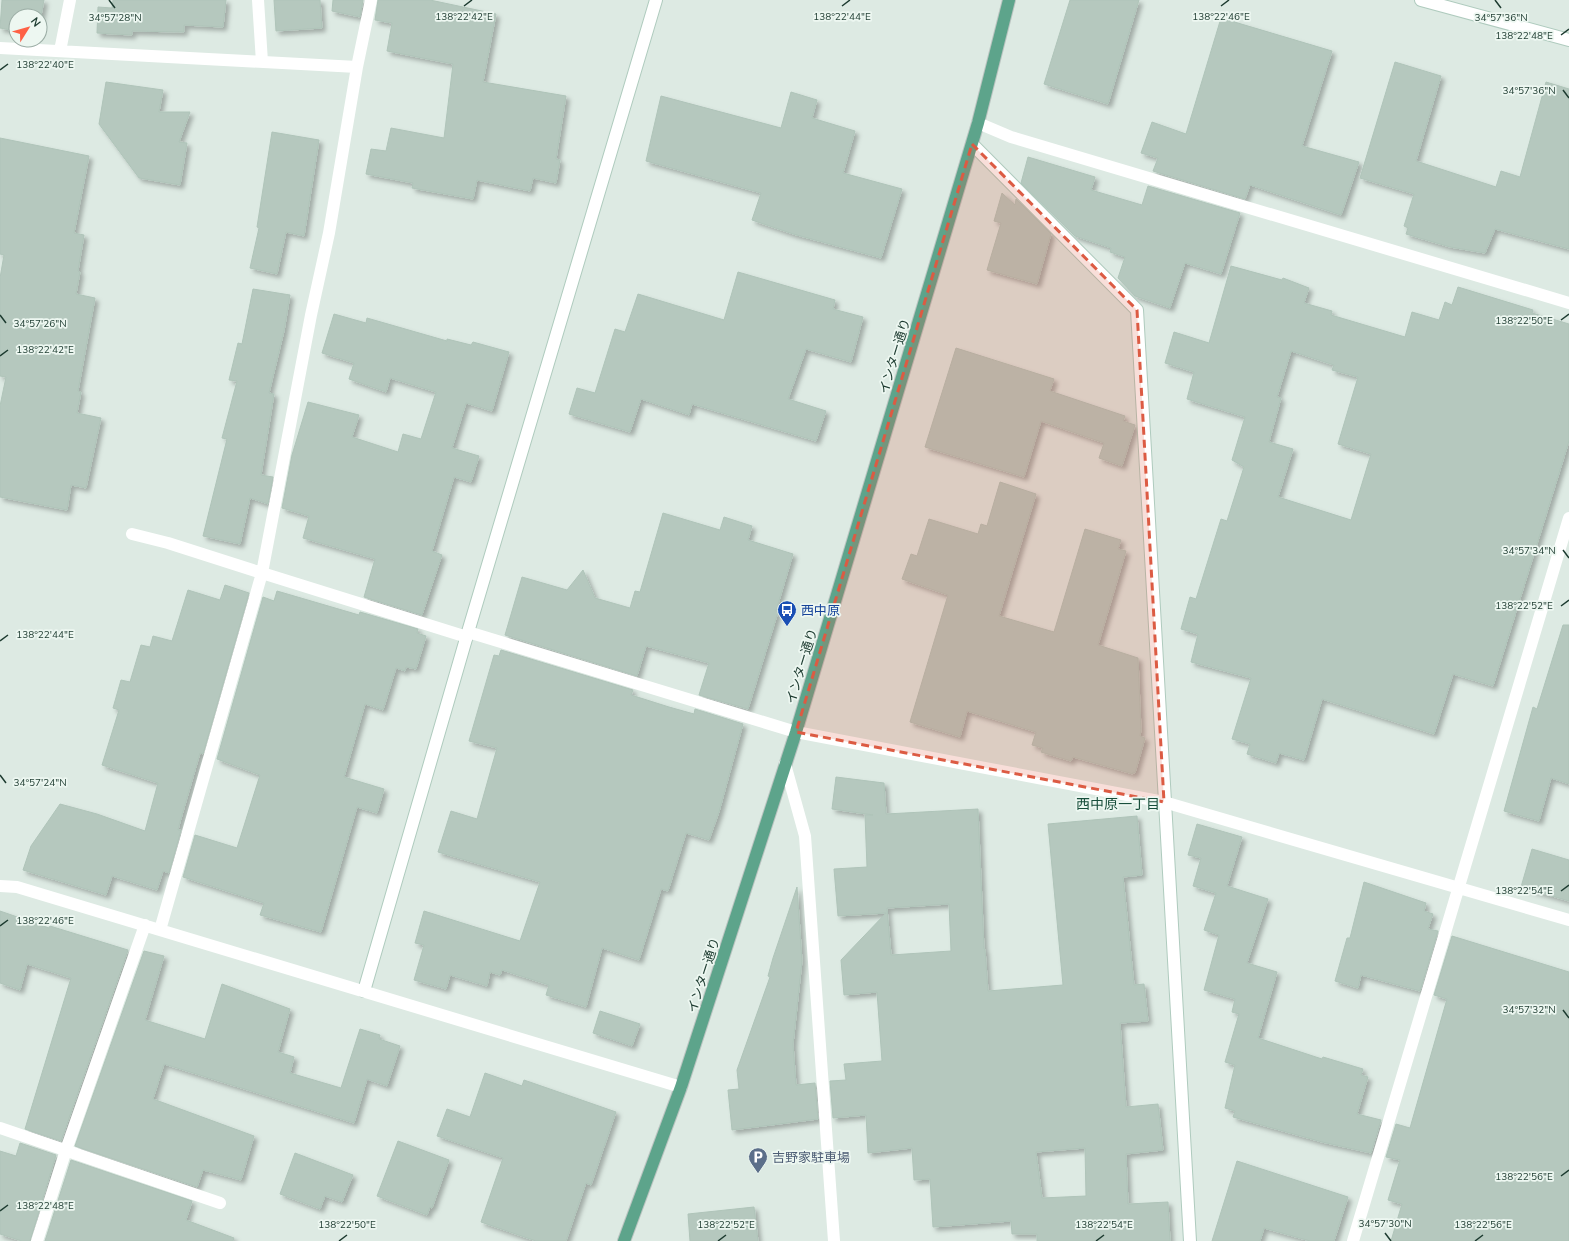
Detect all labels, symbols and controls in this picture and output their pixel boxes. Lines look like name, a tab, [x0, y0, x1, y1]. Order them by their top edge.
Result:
north arrow	[8, 8, 48, 48]
text: 138°22'42"E	[435, 10, 493, 24]
text: 138°22'44"E	[813, 10, 871, 24]
text: 138°22'46"E	[1192, 10, 1250, 24]
text: 34°57'28"N	[88, 11, 142, 25]
text: 34°57'36"N	[1474, 11, 1528, 25]
text: N	[27, 14, 44, 30]
text: 138°22'48"E	[1495, 29, 1553, 43]
text: 138°22'40"E	[16, 58, 74, 72]
text: 34°57'36"N	[1502, 84, 1556, 98]
text: 138°22'50"E	[1495, 314, 1553, 328]
street label: インター通り	[875, 316, 915, 396]
text: 34°57'26"N	[13, 317, 67, 331]
text: 138°22'42"E	[16, 343, 74, 357]
text: 34°57'34"N	[1502, 544, 1556, 558]
bus stop icon: 西中原	[776, 599, 798, 627]
text: 138°22'52"E	[1495, 599, 1553, 613]
place label: 西中原	[801, 602, 840, 620]
street label: インター通り	[782, 626, 822, 706]
text: 138°22'44"E	[16, 628, 74, 642]
text: 34°57'24"N	[13, 776, 67, 790]
district label: 西中原一丁目	[1076, 795, 1160, 814]
text: 138°22'54"E	[1495, 884, 1553, 898]
text: 138°22'46"E	[16, 914, 74, 928]
street label: インター通り	[683, 935, 725, 1015]
text: 34°57'32"N	[1502, 1003, 1556, 1017]
parking icon: 吉野家駐車場	[747, 1146, 769, 1174]
place label: 吉野家駐車場	[772, 1149, 850, 1167]
text: 138°22'56"E	[1495, 1170, 1553, 1184]
text: 138°22'48"E	[16, 1199, 74, 1213]
text: 34°57'30"N	[1358, 1217, 1412, 1231]
text: 138°22'50"E	[318, 1218, 376, 1232]
text: 138°22'52"E	[697, 1218, 755, 1232]
text: 138°22'54"E	[1075, 1218, 1133, 1232]
text: 138°22'56"E	[1454, 1218, 1512, 1232]

